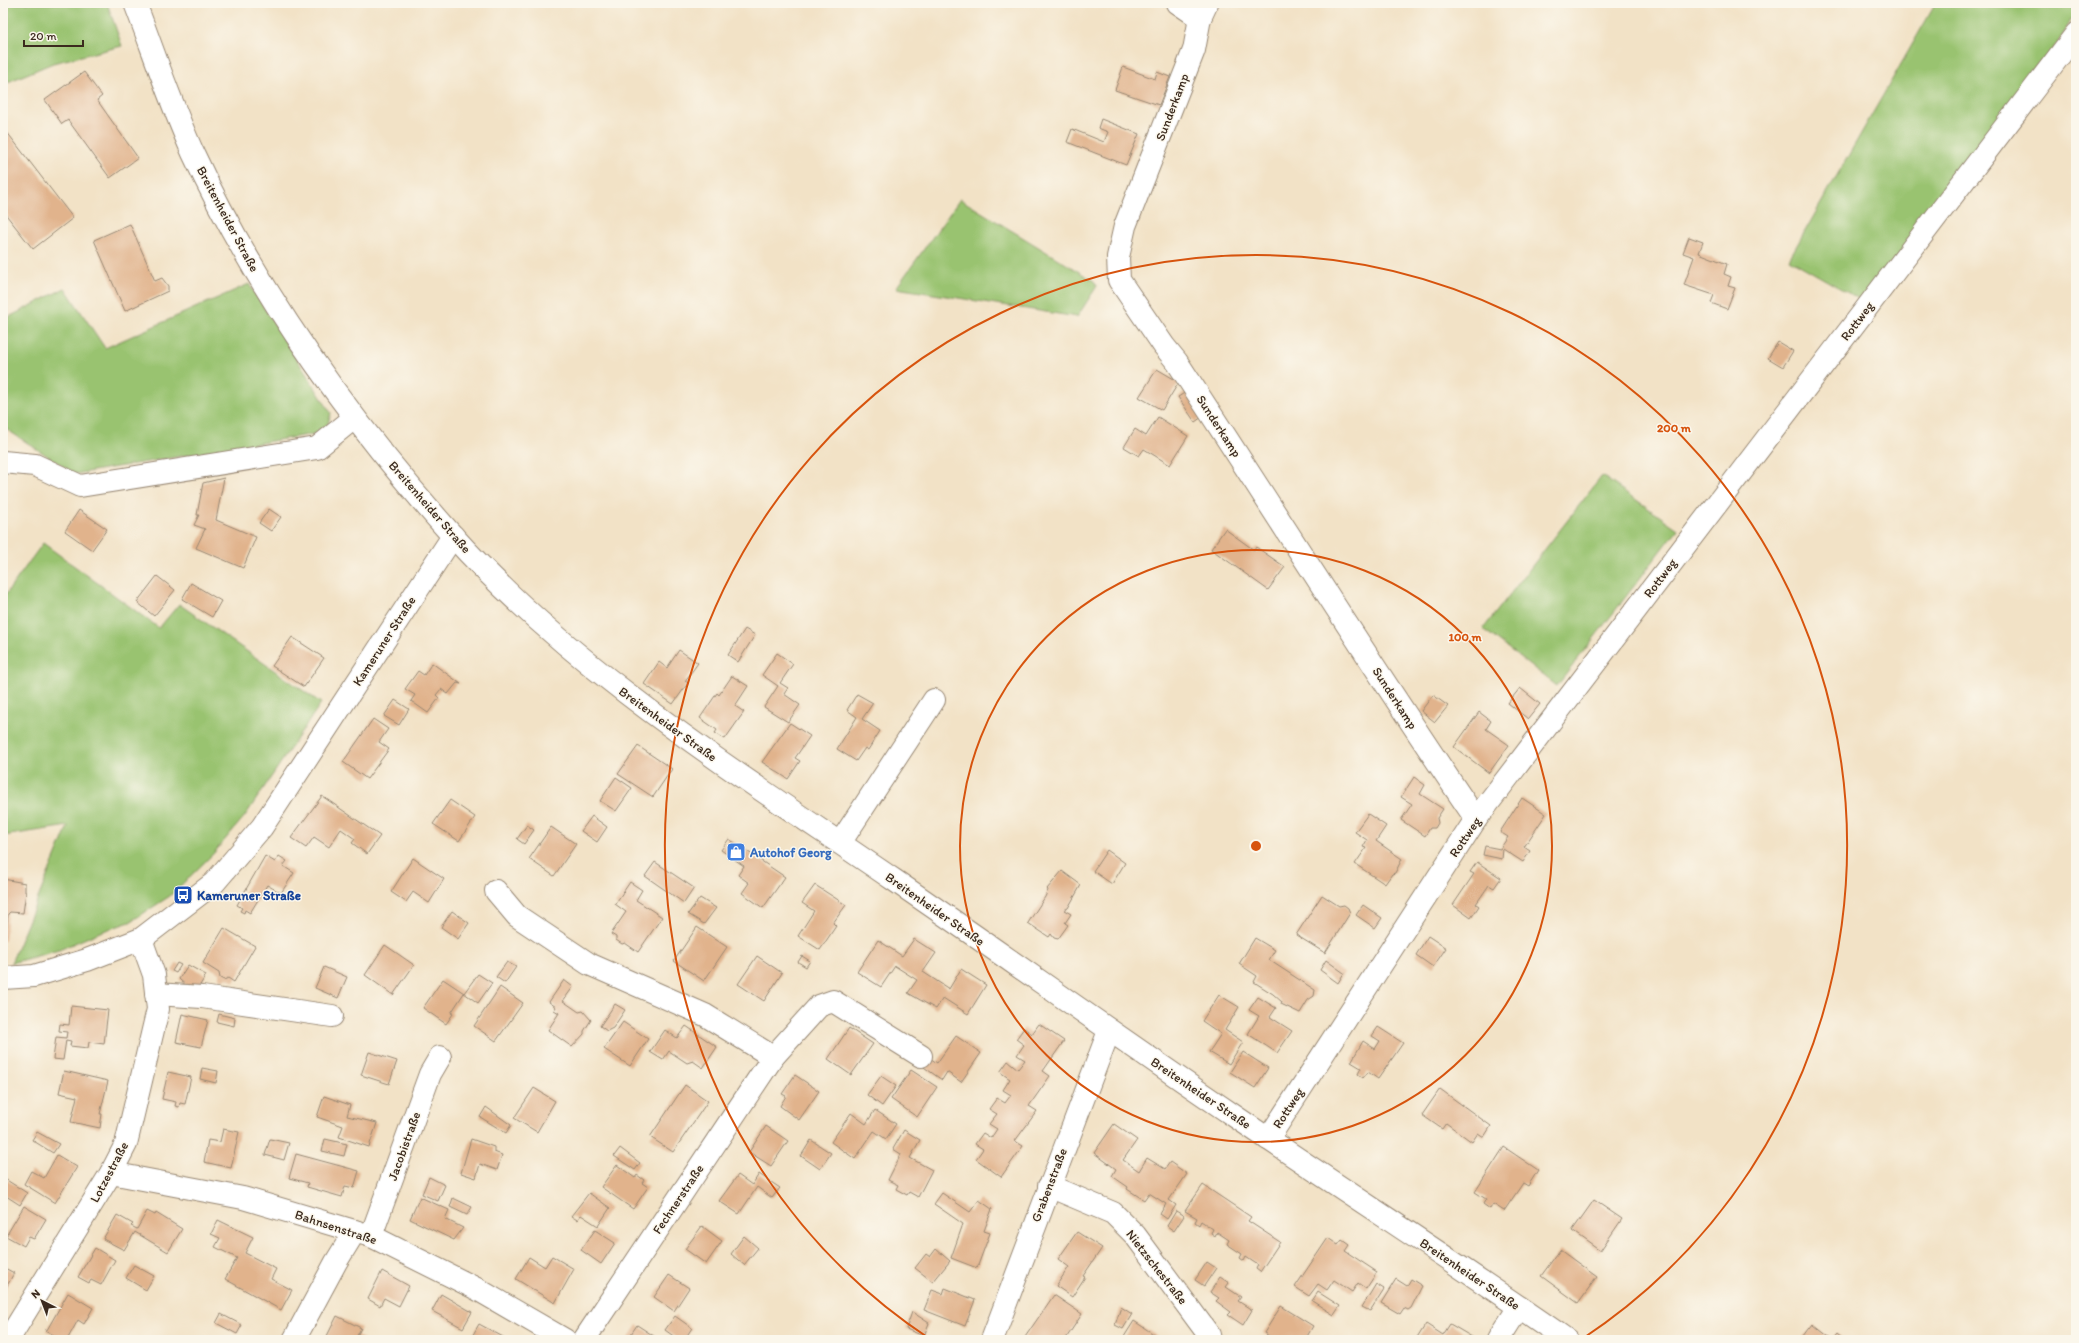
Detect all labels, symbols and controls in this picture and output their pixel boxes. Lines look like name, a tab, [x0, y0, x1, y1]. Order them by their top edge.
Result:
scale bar	[24, 22, 83, 48]
text: 20 m	[30, 29, 57, 43]
street label: Sunderkamp	[1152, 71, 1192, 143]
street label: Breitenheider Straße	[194, 164, 262, 274]
street label: Rottweg	[1837, 298, 1877, 344]
street label: Sunderkamp	[1193, 392, 1245, 460]
text: 200 m	[1657, 421, 1692, 435]
street label: Breitenheider Straße	[386, 458, 474, 556]
street label: Rottweg	[1640, 555, 1680, 601]
street label: Kameruner Straße	[349, 593, 419, 689]
text: 100 m	[1448, 630, 1482, 644]
street label: Sunderkamp	[1369, 664, 1421, 732]
street label: Breitenheider Straße	[616, 683, 720, 765]
street label: Rottweg	[1446, 814, 1484, 860]
centre of rings	[1249, 839, 1263, 853]
shop icon: Autohof Georg	[725, 841, 747, 863]
place label: Autohof Georg	[749, 845, 832, 861]
street label: Breitenheider Straße	[883, 869, 987, 949]
bus stop icon: Kameruner Straße	[172, 884, 194, 906]
place label: Kameruner Straße	[197, 888, 301, 903]
street label: Breitenheider Straße	[1148, 1054, 1254, 1132]
street label: Rottweg	[1269, 1085, 1307, 1131]
street label: Jacobistraße	[385, 1110, 423, 1182]
street label: Lotzestraße	[87, 1139, 131, 1205]
street label: Grabenstraße	[1028, 1146, 1070, 1224]
street label: Fechnerstraße	[649, 1161, 707, 1237]
street label: Bahnsenstraße	[293, 1207, 379, 1247]
street label: Nietzschestraße	[1123, 1227, 1191, 1307]
street label: Breitenheider Straße	[1417, 1235, 1523, 1313]
north arrow	[22, 1281, 62, 1321]
text: N	[29, 1287, 43, 1301]

